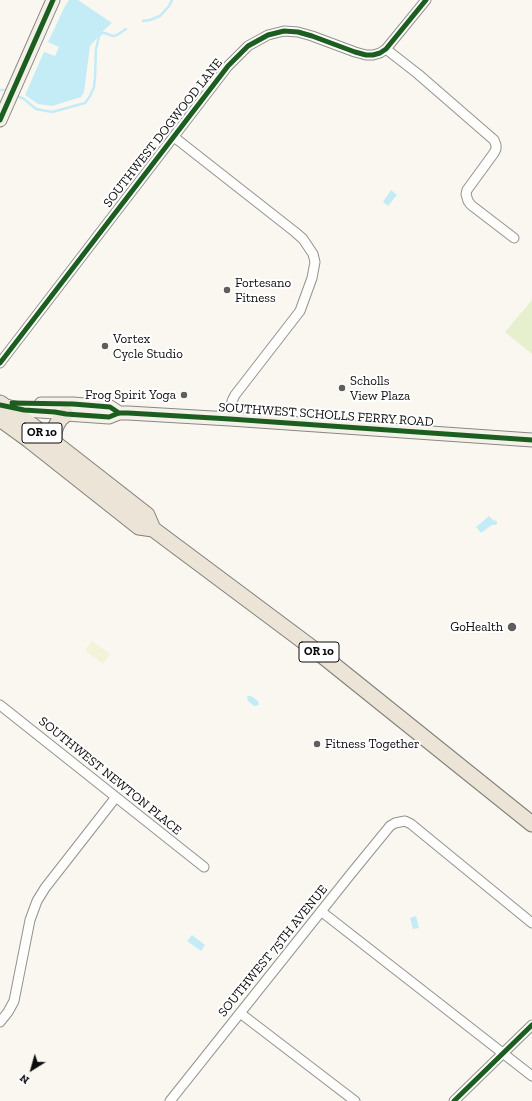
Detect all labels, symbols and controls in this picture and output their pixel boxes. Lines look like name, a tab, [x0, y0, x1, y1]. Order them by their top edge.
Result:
street label: SOUTHWEST DOGWOOD LANE	[100, 56, 226, 210]
place label: Fortesano Fitness	[235, 275, 291, 306]
marker: Fortesano Fitness	[222, 285, 232, 295]
place label: Vortex Cycle Studio	[113, 331, 183, 362]
marker: Vortex Cycle Studio	[100, 341, 110, 351]
place label: Scholls View Plaza	[350, 373, 410, 404]
marker: Scholls View Plaza	[337, 383, 347, 393]
place label: Frog Spirit Yoga	[85, 387, 176, 403]
marker: Frog Spirit Yoga	[179, 390, 189, 400]
street label: SOUTHWEST SCHOLLS FERRY ROAD	[218, 400, 434, 430]
road number: OR 10	[22, 423, 62, 443]
place label: GoHealth	[450, 619, 503, 635]
marker: GoHealth	[506, 621, 518, 633]
road number: OR 10	[299, 642, 339, 662]
street label: SOUTHWEST NEWTON PLACE	[36, 714, 184, 838]
place label: Fitness Together	[325, 736, 419, 752]
marker: Fitness Together	[312, 739, 322, 749]
street label: SOUTHWEST 75TH AVENUE	[215, 882, 331, 1020]
north arrow	[12, 1049, 52, 1089]
text: N	[17, 1071, 32, 1087]

